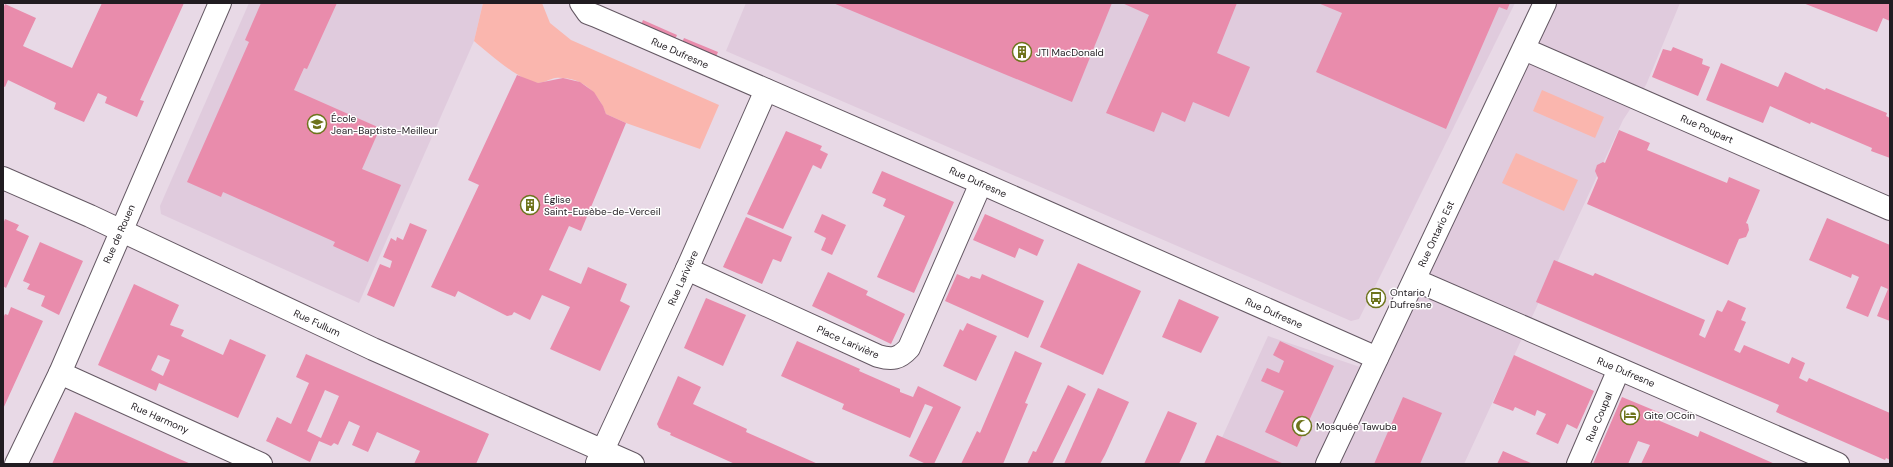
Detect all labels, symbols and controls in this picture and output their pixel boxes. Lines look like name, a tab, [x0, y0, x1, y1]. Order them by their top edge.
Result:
street label: Rue Dufresne	[649, 35, 711, 72]
building icon: JTI MacDonald	[1011, 41, 1033, 63]
place label: JTI MacDonald	[1036, 46, 1104, 59]
place label: École Jean-Baptiste-Meilleur	[331, 112, 438, 137]
street label: Rue Poupart	[1679, 112, 1736, 146]
school or university icon: École Jean-Baptiste-Meilleur	[306, 113, 328, 135]
street label: Rue Dufresne	[947, 164, 1009, 201]
place label: Église Saint-Eusèbe-de-Verceil	[544, 193, 660, 218]
building icon: Église Saint-Eusèbe-de-Verceil	[519, 194, 541, 216]
street label: Rue Ontario Est	[1415, 199, 1457, 269]
street label: Rue de Rouen	[100, 202, 138, 266]
street label: Rue Larivière	[665, 248, 701, 308]
place label: Ontario / Dufresne	[1390, 286, 1432, 311]
bus stop icon: Ontario / Dufresne	[1365, 287, 1387, 309]
street label: Rue Dufresne	[1243, 295, 1305, 332]
street label: Rue Fullum	[292, 307, 343, 340]
street label: Place Larivière	[815, 322, 881, 362]
street label: Rue Dufresne	[1595, 354, 1657, 390]
street label: Rue Coupal	[1583, 390, 1615, 444]
street label: Rue Harmony	[129, 399, 191, 437]
hotel icon: Gite OCoin	[1619, 404, 1641, 426]
place label: Gite OCoin	[1644, 409, 1695, 422]
mosque icon: Mosquée Tawuba	[1291, 415, 1313, 437]
place label: Mosquée Tawuba	[1316, 420, 1397, 433]

